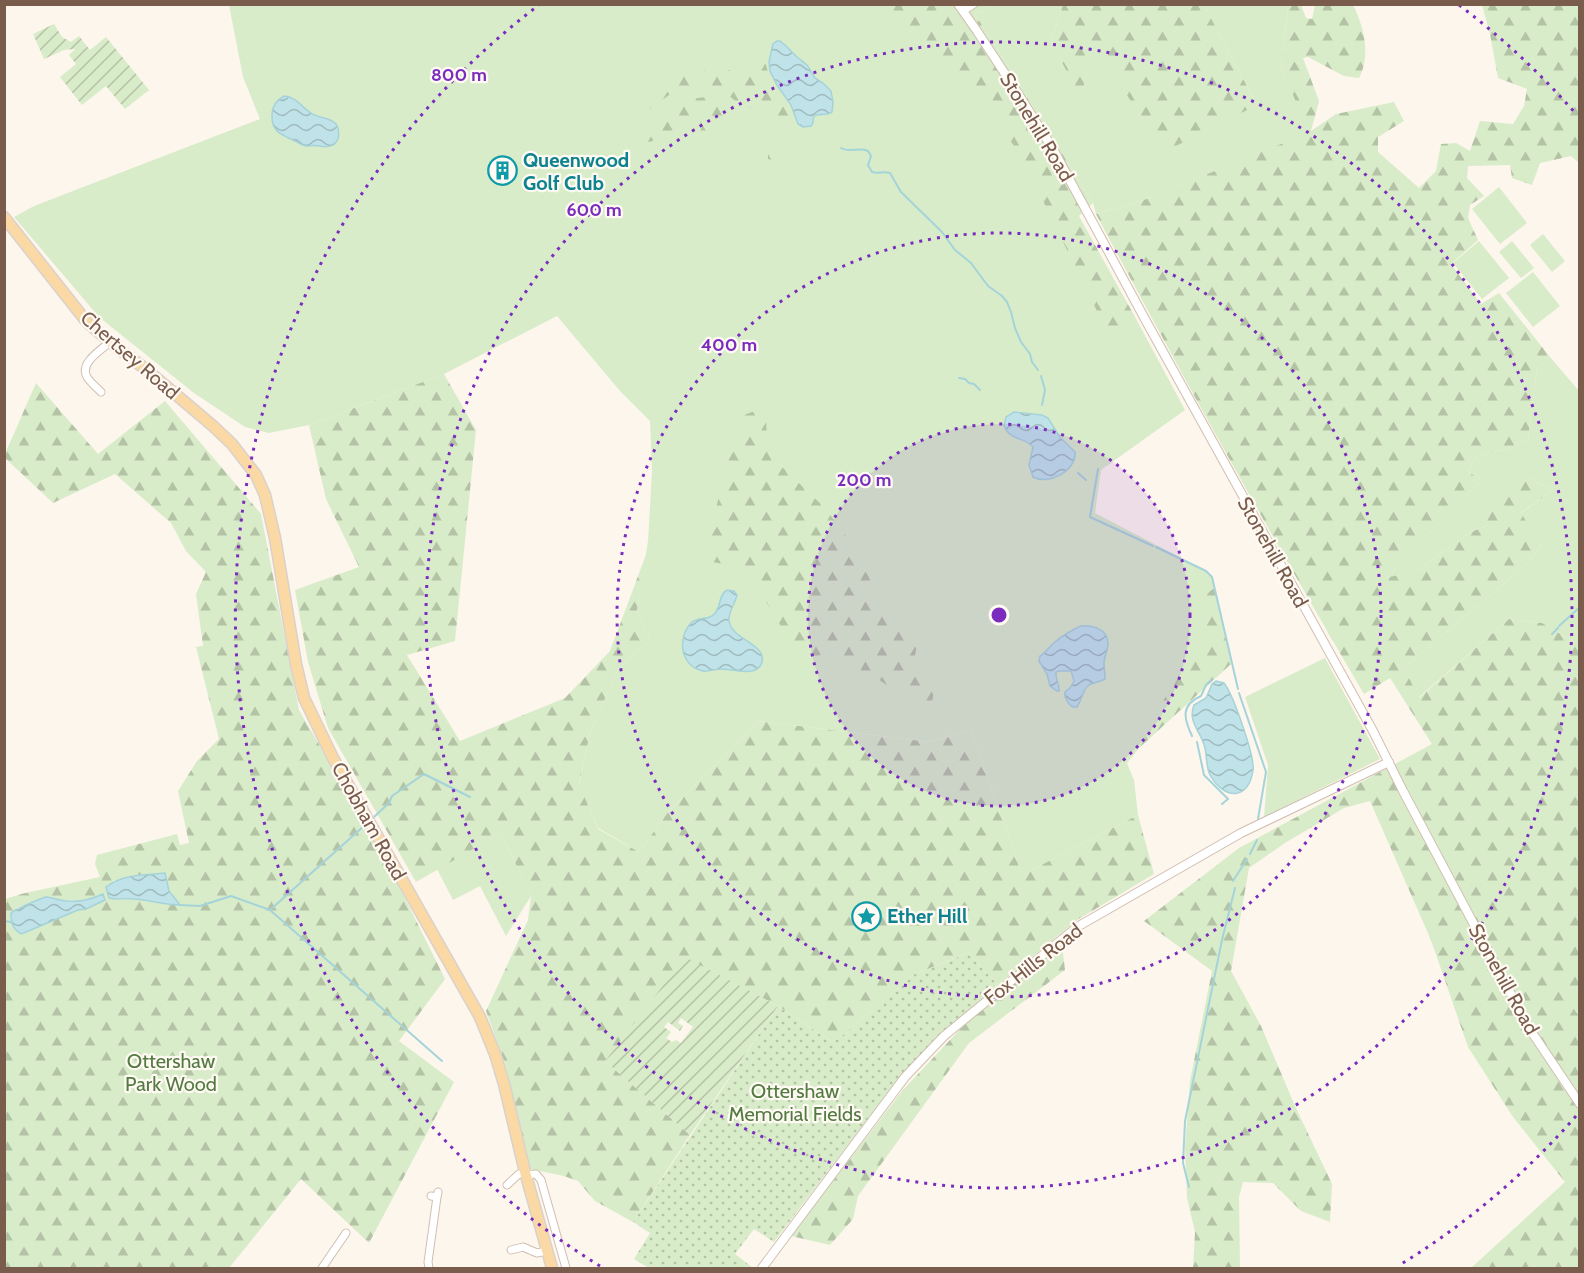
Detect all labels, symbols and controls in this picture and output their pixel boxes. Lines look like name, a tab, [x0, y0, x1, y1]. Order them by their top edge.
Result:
text: 800 m	[431, 64, 487, 86]
street label: Stonehill Road	[995, 68, 1079, 186]
place label: Queenwood Golf Club	[523, 148, 629, 195]
building icon: Queenwood Golf Club	[486, 155, 518, 187]
text: 600 m	[566, 199, 622, 221]
street label: Chertsey Road	[76, 306, 184, 404]
text: 400 m	[701, 334, 757, 356]
text: 200 m	[837, 469, 891, 491]
street label: Stonehill Road	[1233, 492, 1313, 612]
centre of rings	[989, 605, 1009, 625]
street label: Chobham Road	[327, 758, 411, 884]
place icon: Ether Hill	[850, 900, 882, 932]
place label: Ether Hill	[887, 904, 967, 928]
street label: Fox Hills Road	[979, 918, 1087, 1010]
street label: Stonehill Road	[1464, 919, 1544, 1039]
park label: Ottershaw Park Wood	[125, 1049, 217, 1096]
park label: Ottershaw Memorial Fields	[729, 1079, 861, 1126]

